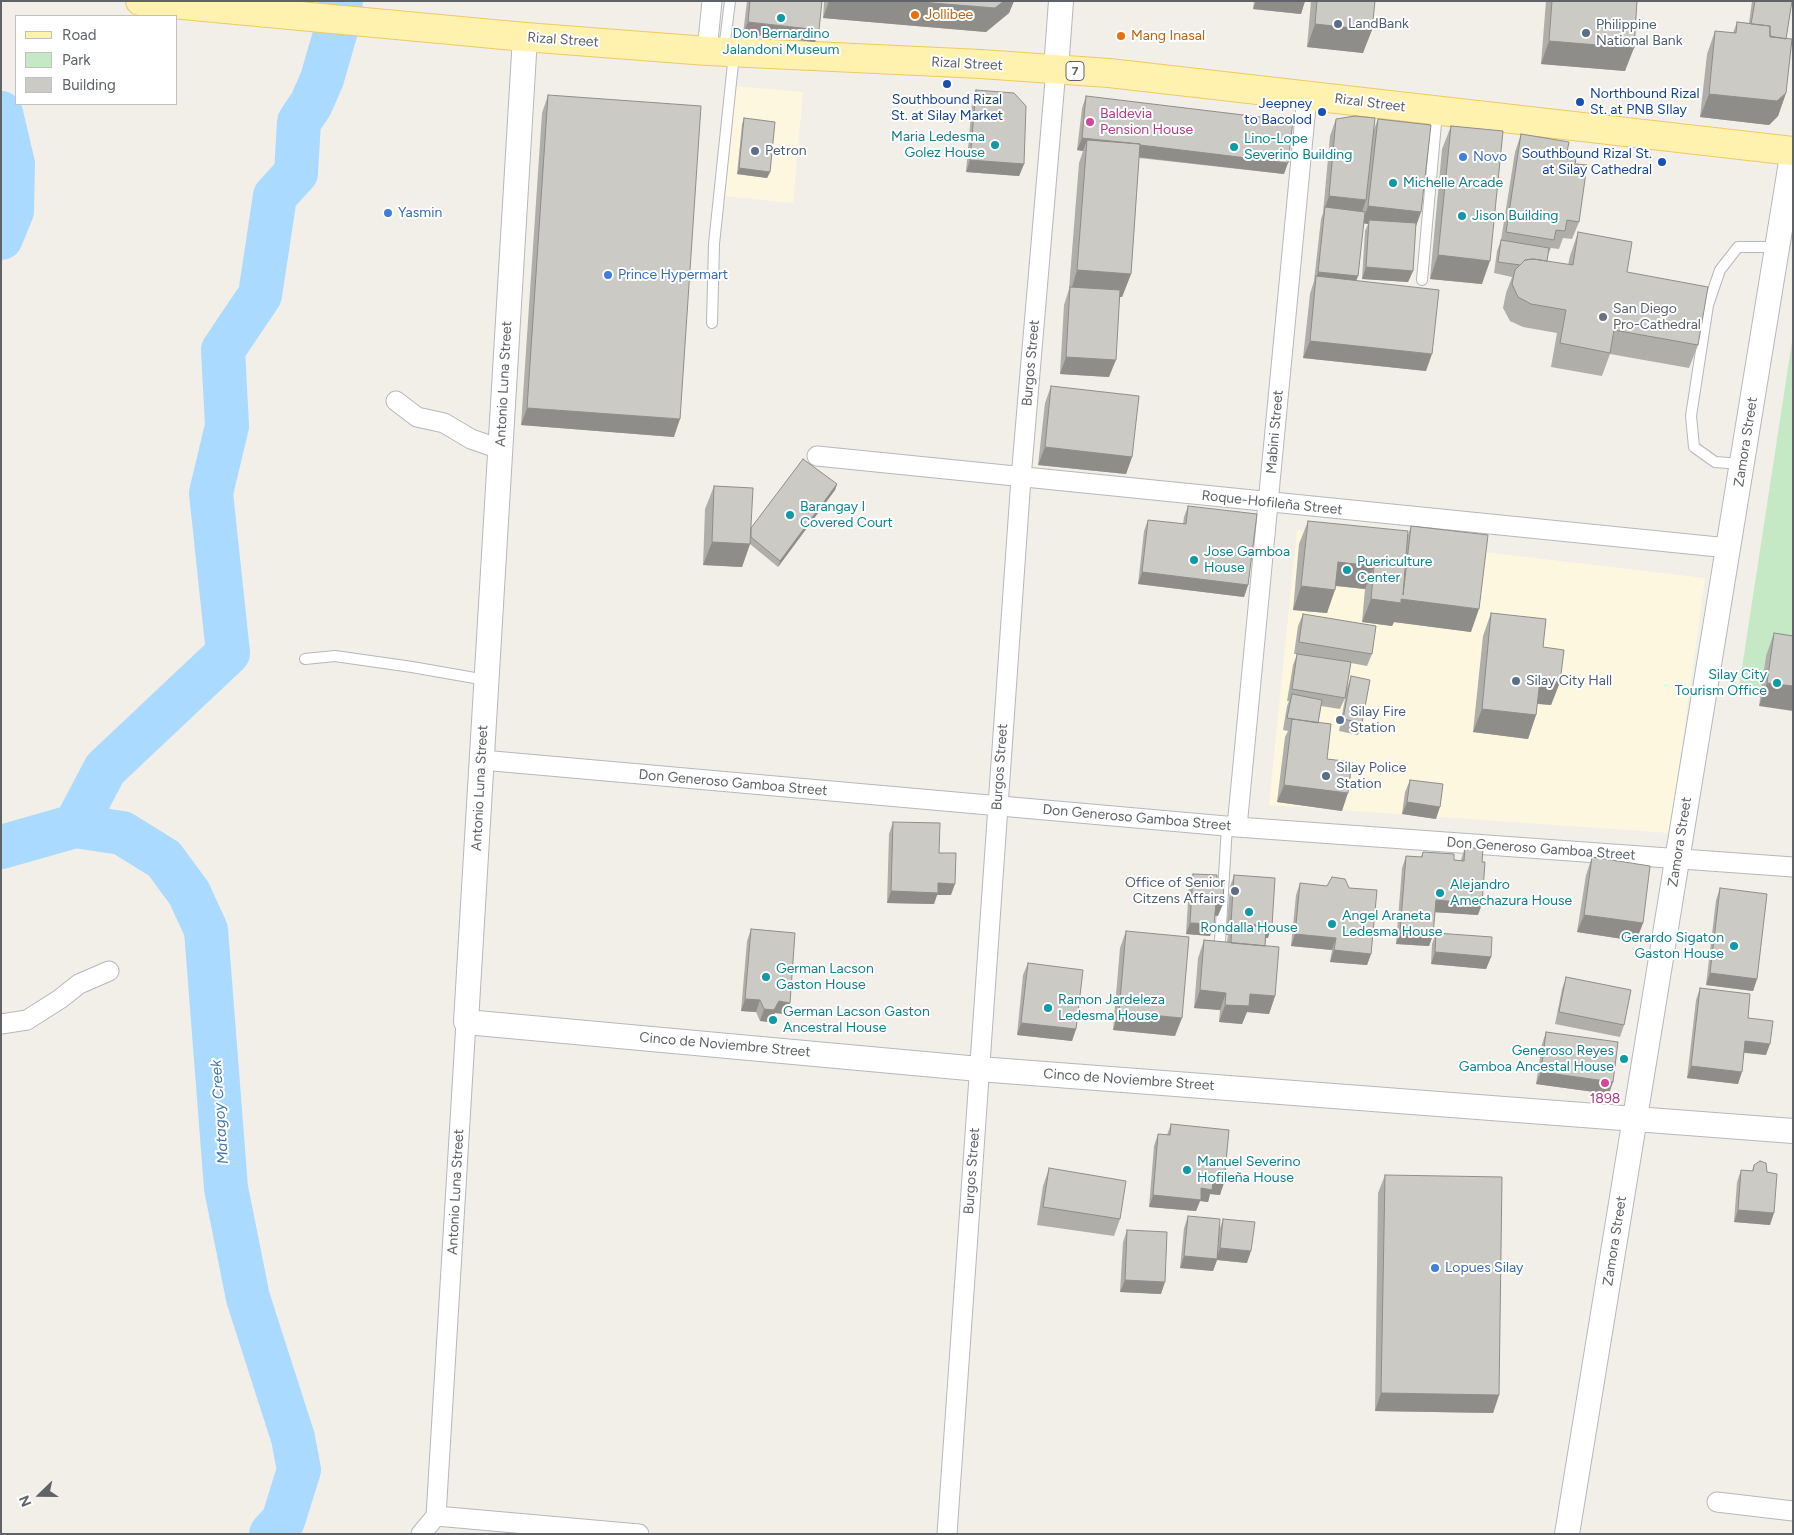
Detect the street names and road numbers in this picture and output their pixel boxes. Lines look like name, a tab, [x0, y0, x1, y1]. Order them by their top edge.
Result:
street label: Rizal Street	[527, 29, 599, 51]
street label: Rizal Street	[931, 54, 1003, 74]
road number: 7	[1066, 61, 1084, 80]
street label: Rizal Street	[1333, 90, 1407, 116]
street label: Burgos Street	[1019, 319, 1043, 407]
street label: Antonio Luna Street	[492, 321, 516, 447]
street label: Mabini Street	[1263, 389, 1287, 475]
street label: Zamora Street	[1731, 396, 1761, 488]
street label: Roque-Hofileña Street	[1201, 487, 1343, 519]
street label: Burgos Street	[989, 723, 1011, 811]
street label: Antonio Luna Street	[468, 725, 492, 851]
street label: Don Generoso Gamboa Street	[638, 766, 828, 800]
street label: Zamora Street	[1665, 796, 1695, 888]
street label: Don Generoso Gamboa Street	[1042, 801, 1232, 835]
street label: Don Generoso Gamboa Street	[1446, 834, 1636, 864]
street label: Cinco de Noviembre Street	[639, 1029, 811, 1061]
street label: Cinco de Noviembre Street	[1043, 1066, 1215, 1094]
street label: Burgos Street	[961, 1127, 983, 1215]
street label: Antonio Luna Street	[444, 1129, 468, 1255]
street label: Zamora Street	[1600, 1195, 1630, 1287]

